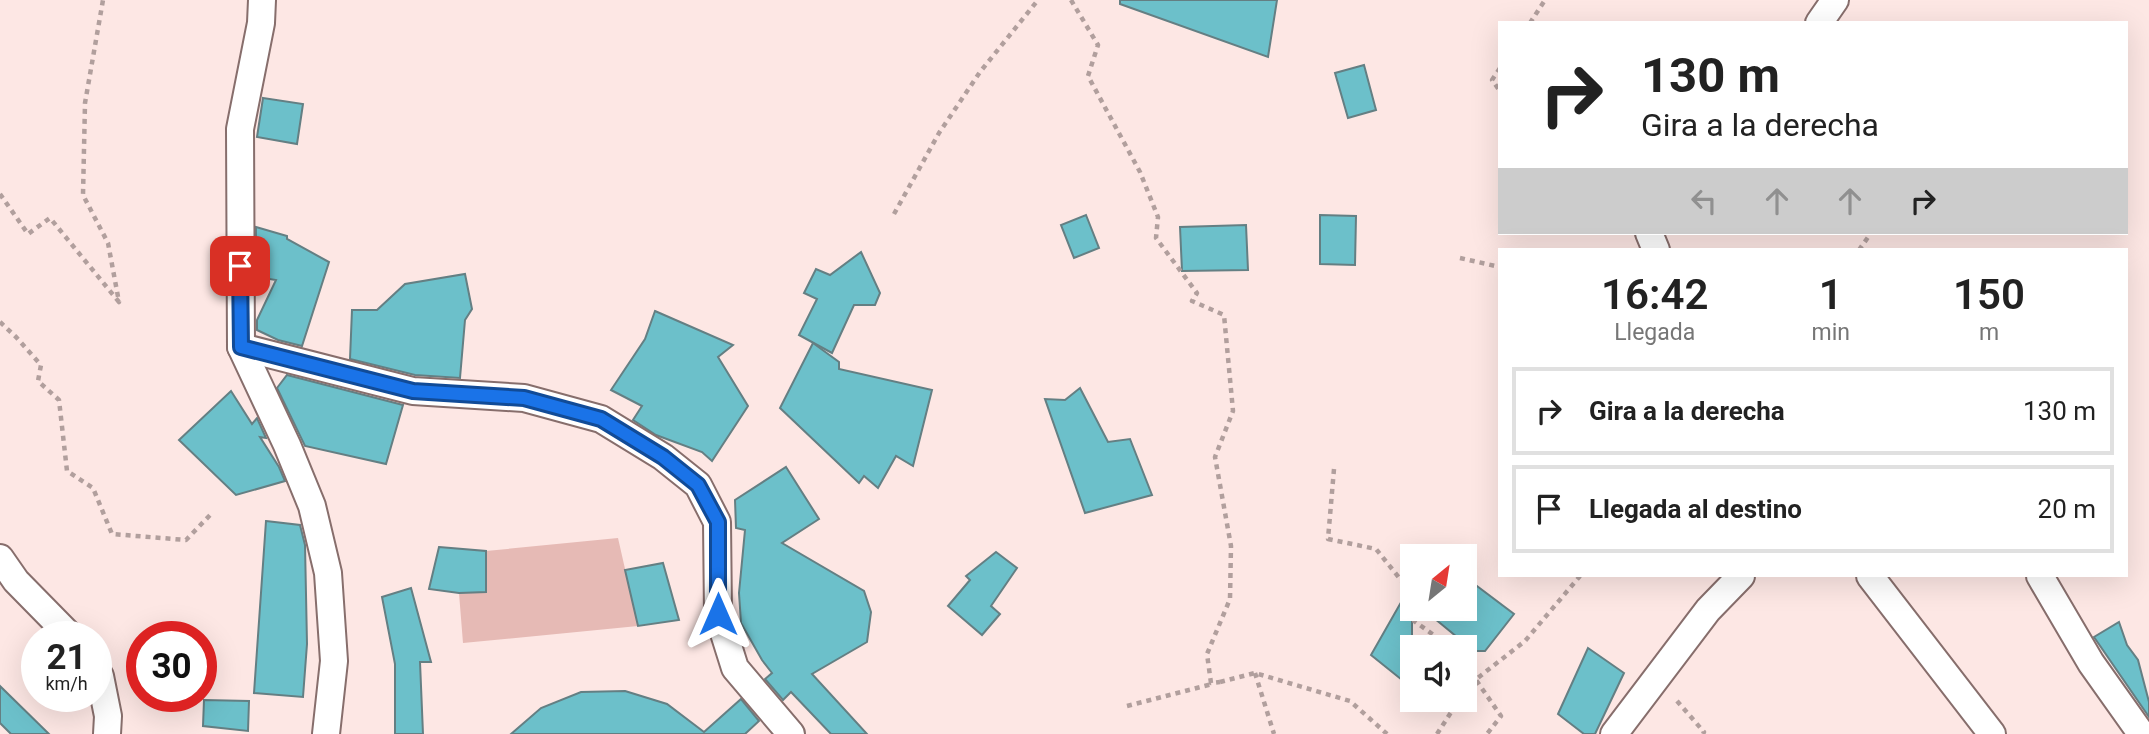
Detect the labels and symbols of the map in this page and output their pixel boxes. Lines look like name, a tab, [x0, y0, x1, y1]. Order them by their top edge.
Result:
pin	[210, 236, 270, 296]
north arrow	[1400, 544, 1477, 621]
position arrow	[681, 577, 755, 651]
speed limit sign: 30	[126, 621, 217, 712]

